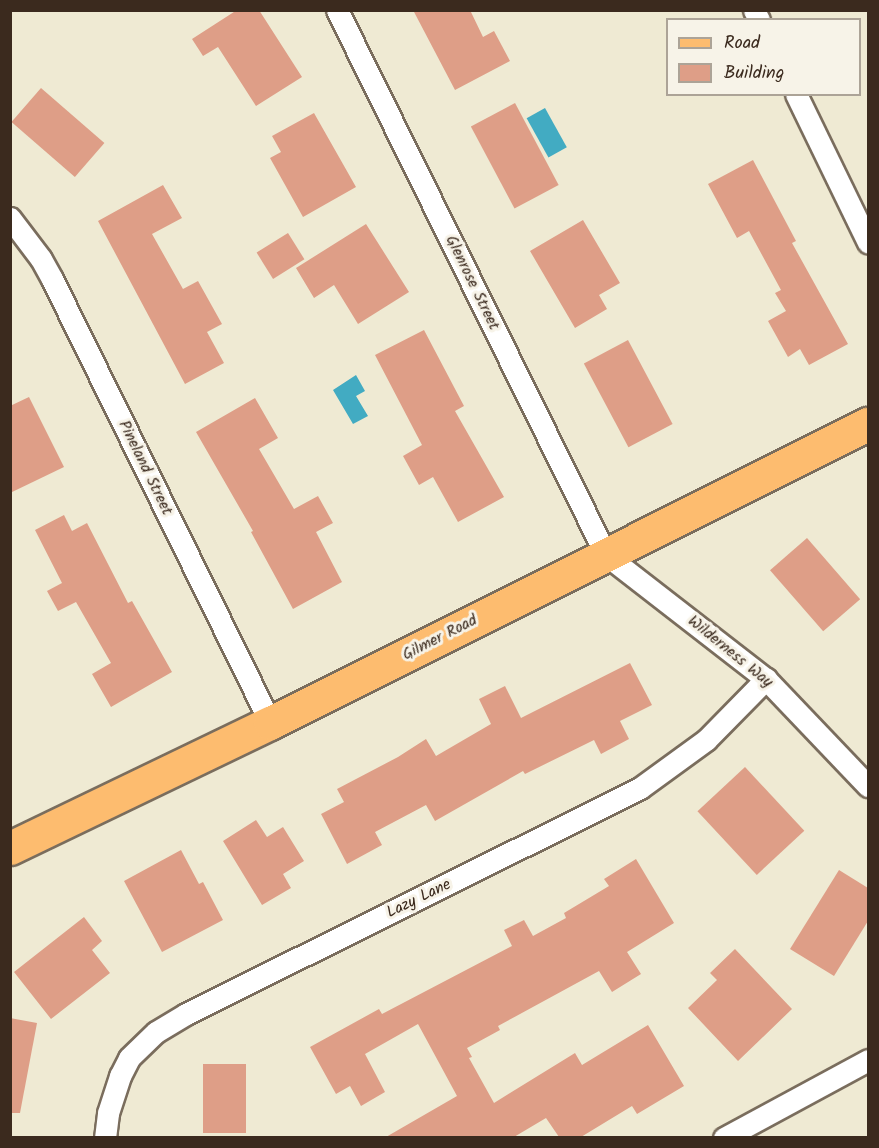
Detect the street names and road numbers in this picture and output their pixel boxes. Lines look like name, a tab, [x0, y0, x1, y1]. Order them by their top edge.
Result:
street label: Glenrose Street	[441, 233, 503, 333]
street label: Pineland Street	[114, 417, 176, 519]
street label: Gilmer Road	[399, 611, 481, 665]
street label: Wilderness Way	[684, 612, 776, 692]
street label: Lazy Lane	[384, 875, 454, 923]

